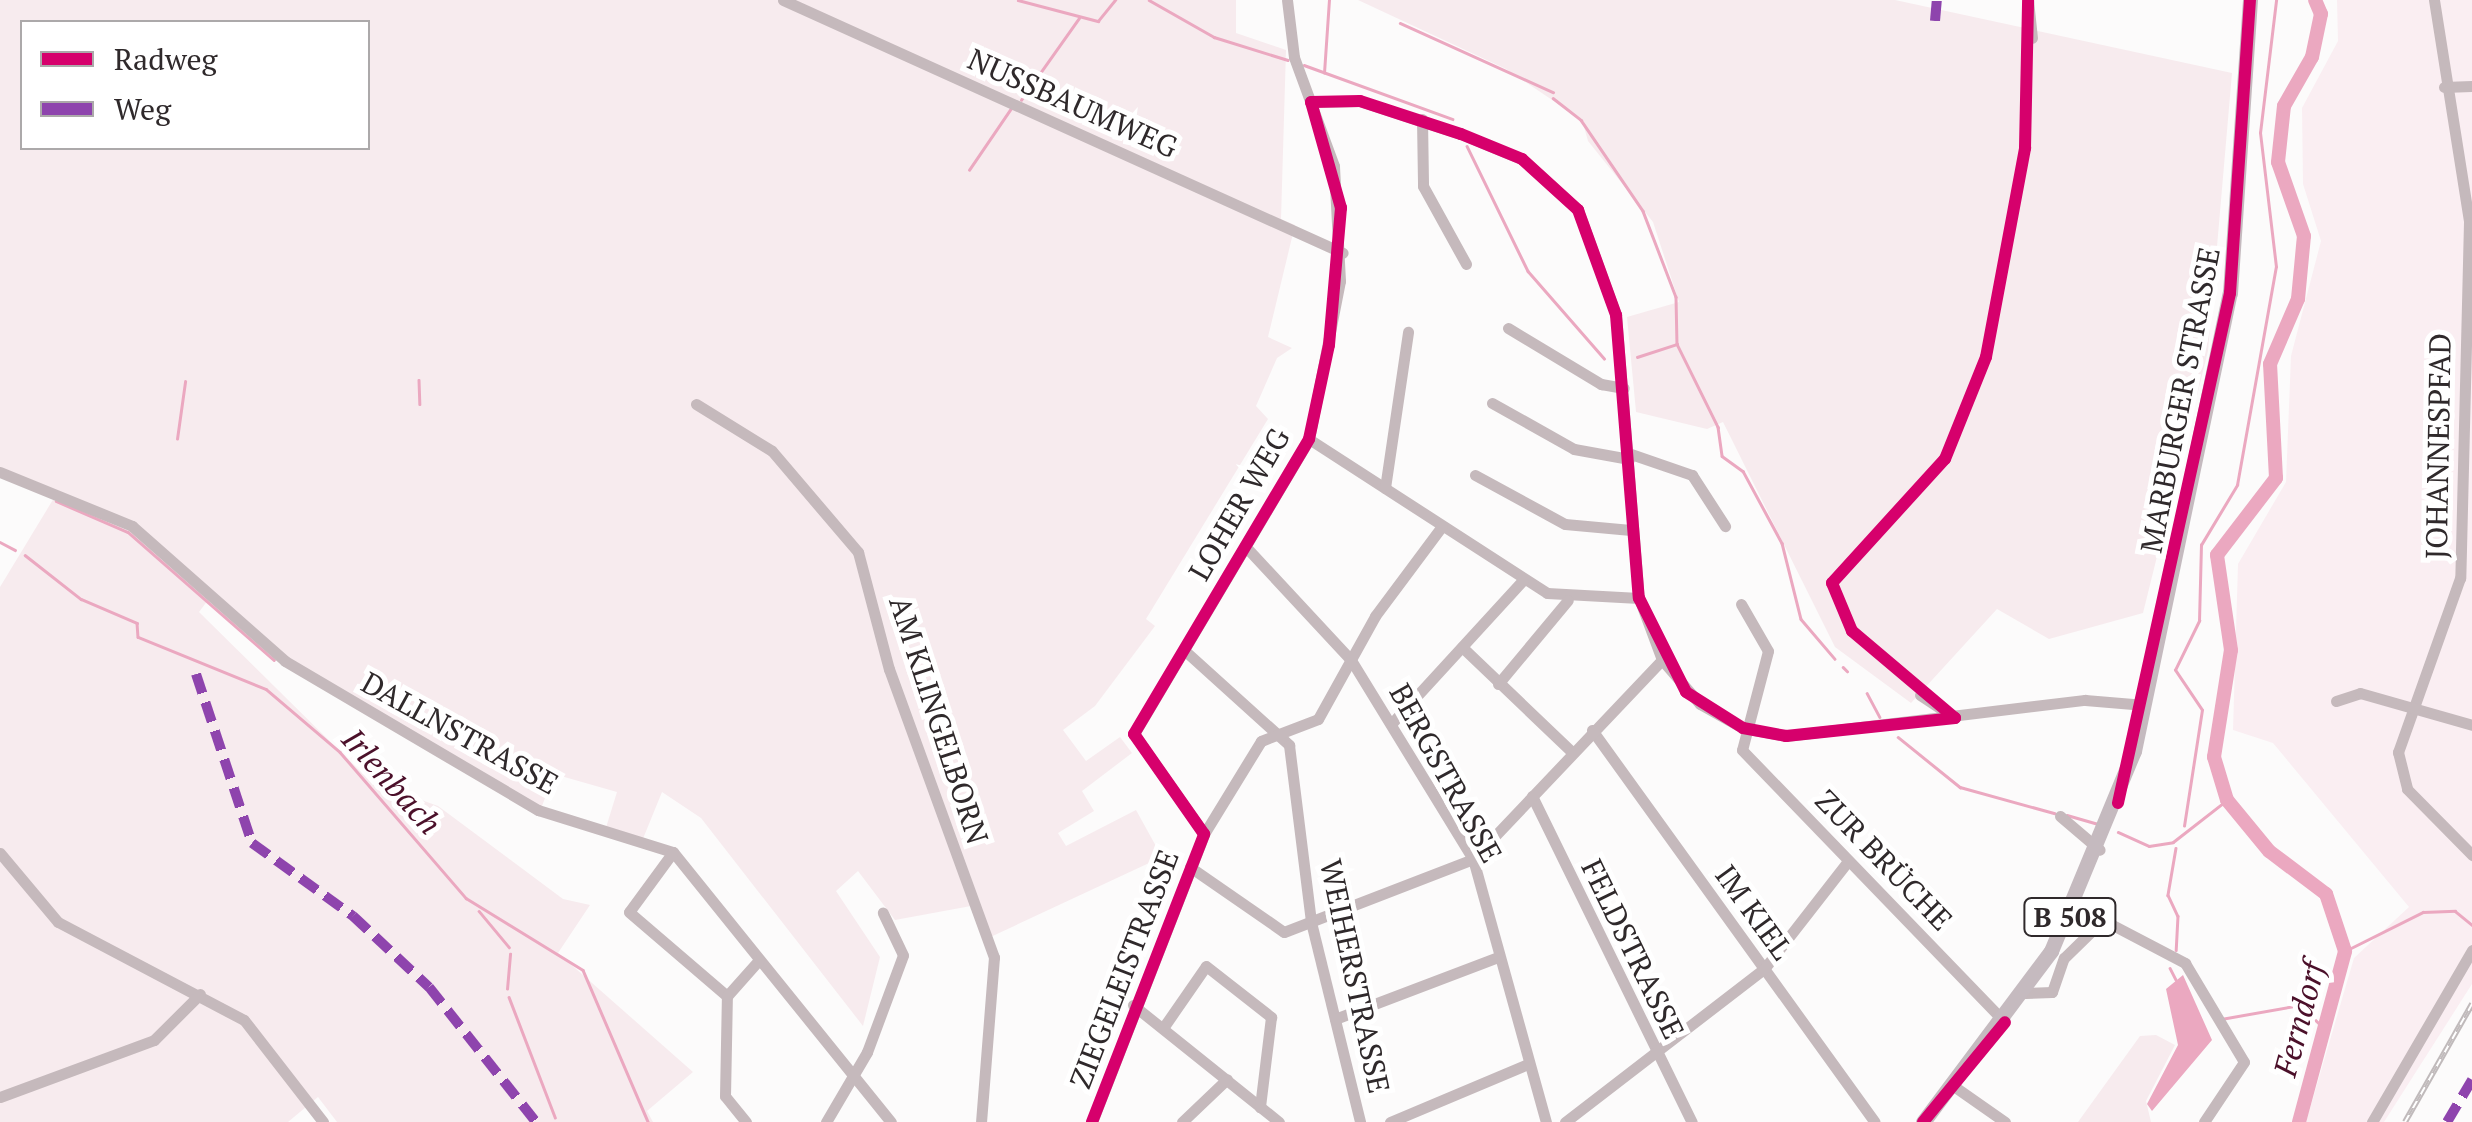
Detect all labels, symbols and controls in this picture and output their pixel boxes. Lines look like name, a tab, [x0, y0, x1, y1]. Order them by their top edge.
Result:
legend	[20, 20, 370, 150]
text: Radweg	[114, 39, 217, 79]
street label: NUSSBAUMWEG	[963, 41, 1183, 165]
text: Weg	[114, 89, 171, 129]
street label: MARBURGER STRASSE	[2133, 244, 2227, 556]
street label: JOHANNESPFAD	[2418, 333, 2458, 559]
street label: LOHER WEG	[1181, 421, 1297, 587]
street label: AM KLINGELBORN	[882, 592, 996, 848]
street label: DALLNSTRASSE	[356, 664, 564, 802]
street label: BERGSTRASSE	[1382, 677, 1510, 869]
water label: Irlenbach	[334, 720, 450, 842]
street label: ZUR BRÜCHE	[1808, 782, 1960, 938]
street label: ZIEGELEISTRASSE	[1062, 845, 1186, 1093]
street label: FELDSTRASSE	[1574, 853, 1692, 1045]
street label: WEIHERSTRASSE	[1313, 856, 1397, 1096]
street label: IM KIEL	[1708, 858, 1800, 966]
road number: B 508	[2022, 894, 2118, 940]
water label: Ferndorf	[2265, 958, 2333, 1080]

